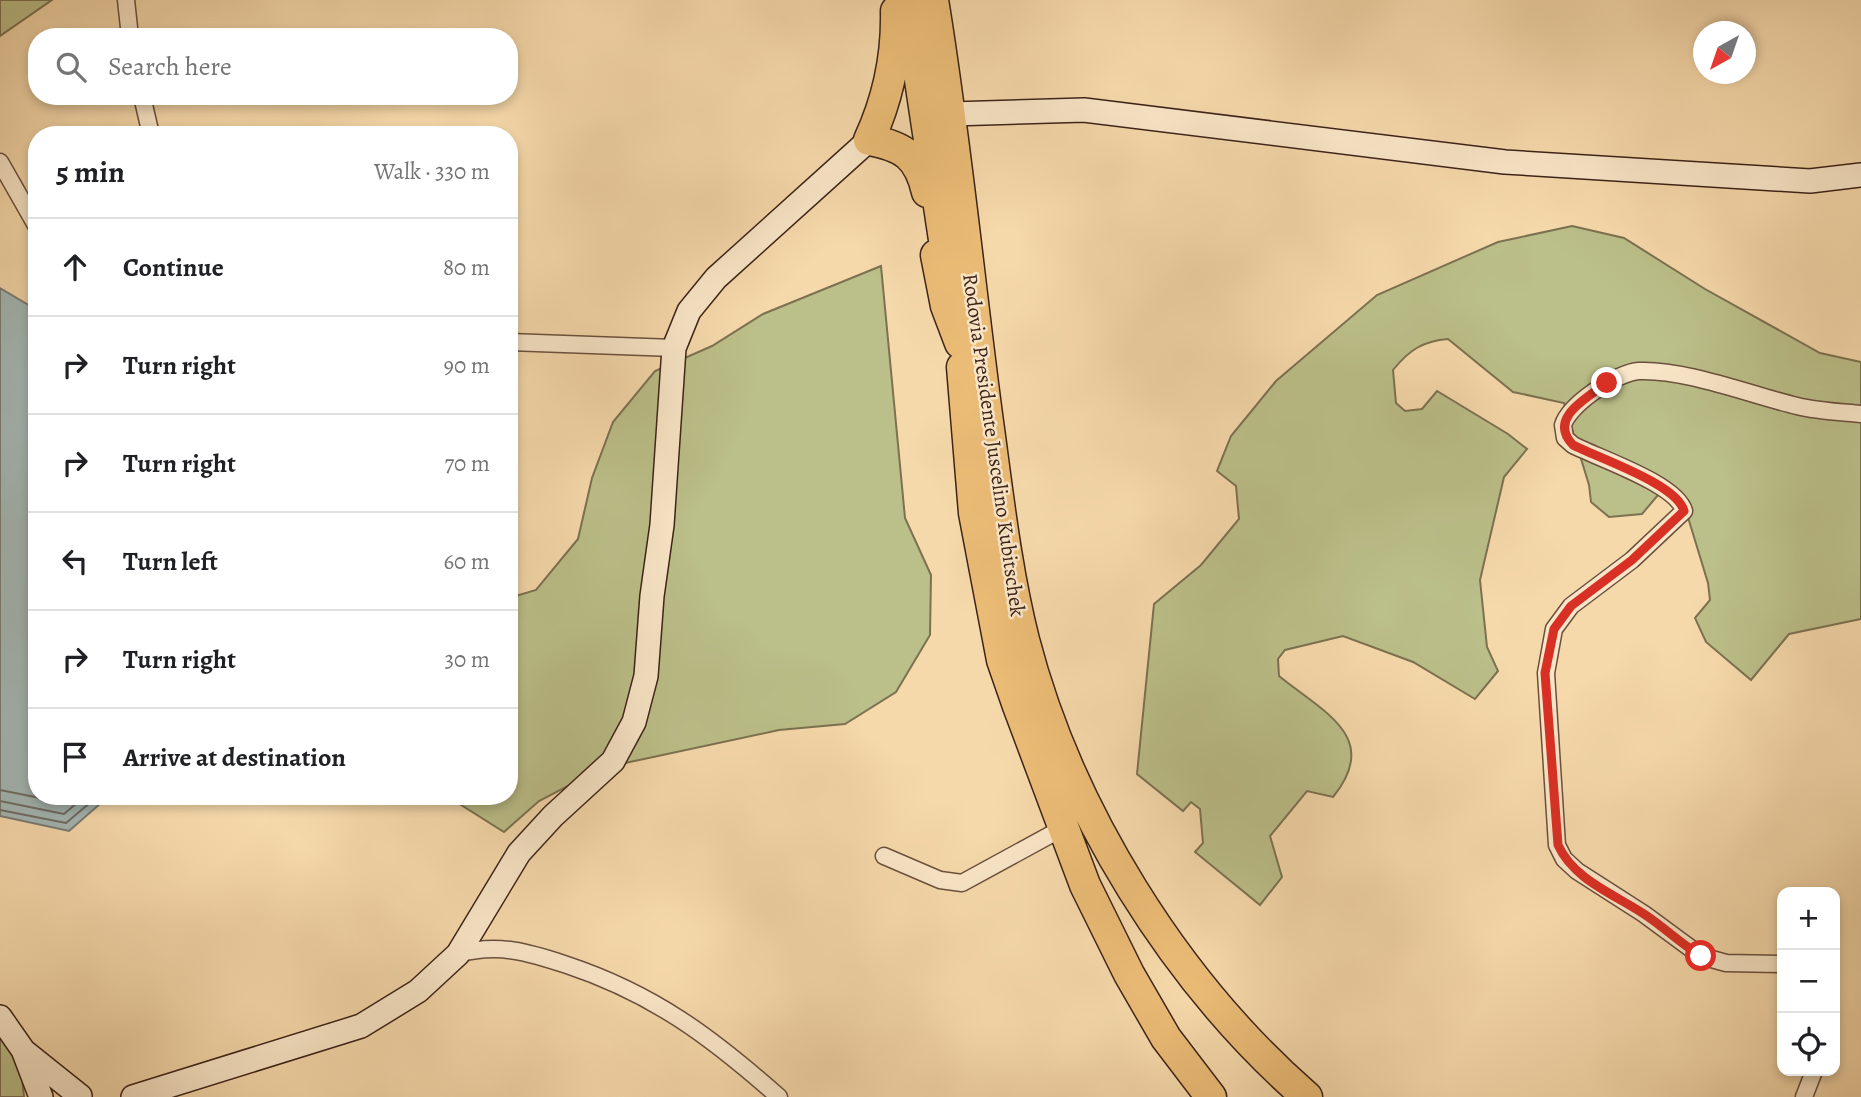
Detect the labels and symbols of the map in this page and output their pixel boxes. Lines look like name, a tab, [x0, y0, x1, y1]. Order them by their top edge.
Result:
north arrow	[1693, 21, 1756, 84]
street label: Rodovia Presidente Juscelino Kubitschek	[956, 272, 1032, 619]
route end	[1591, 367, 1622, 398]
route start	[1685, 940, 1716, 971]

